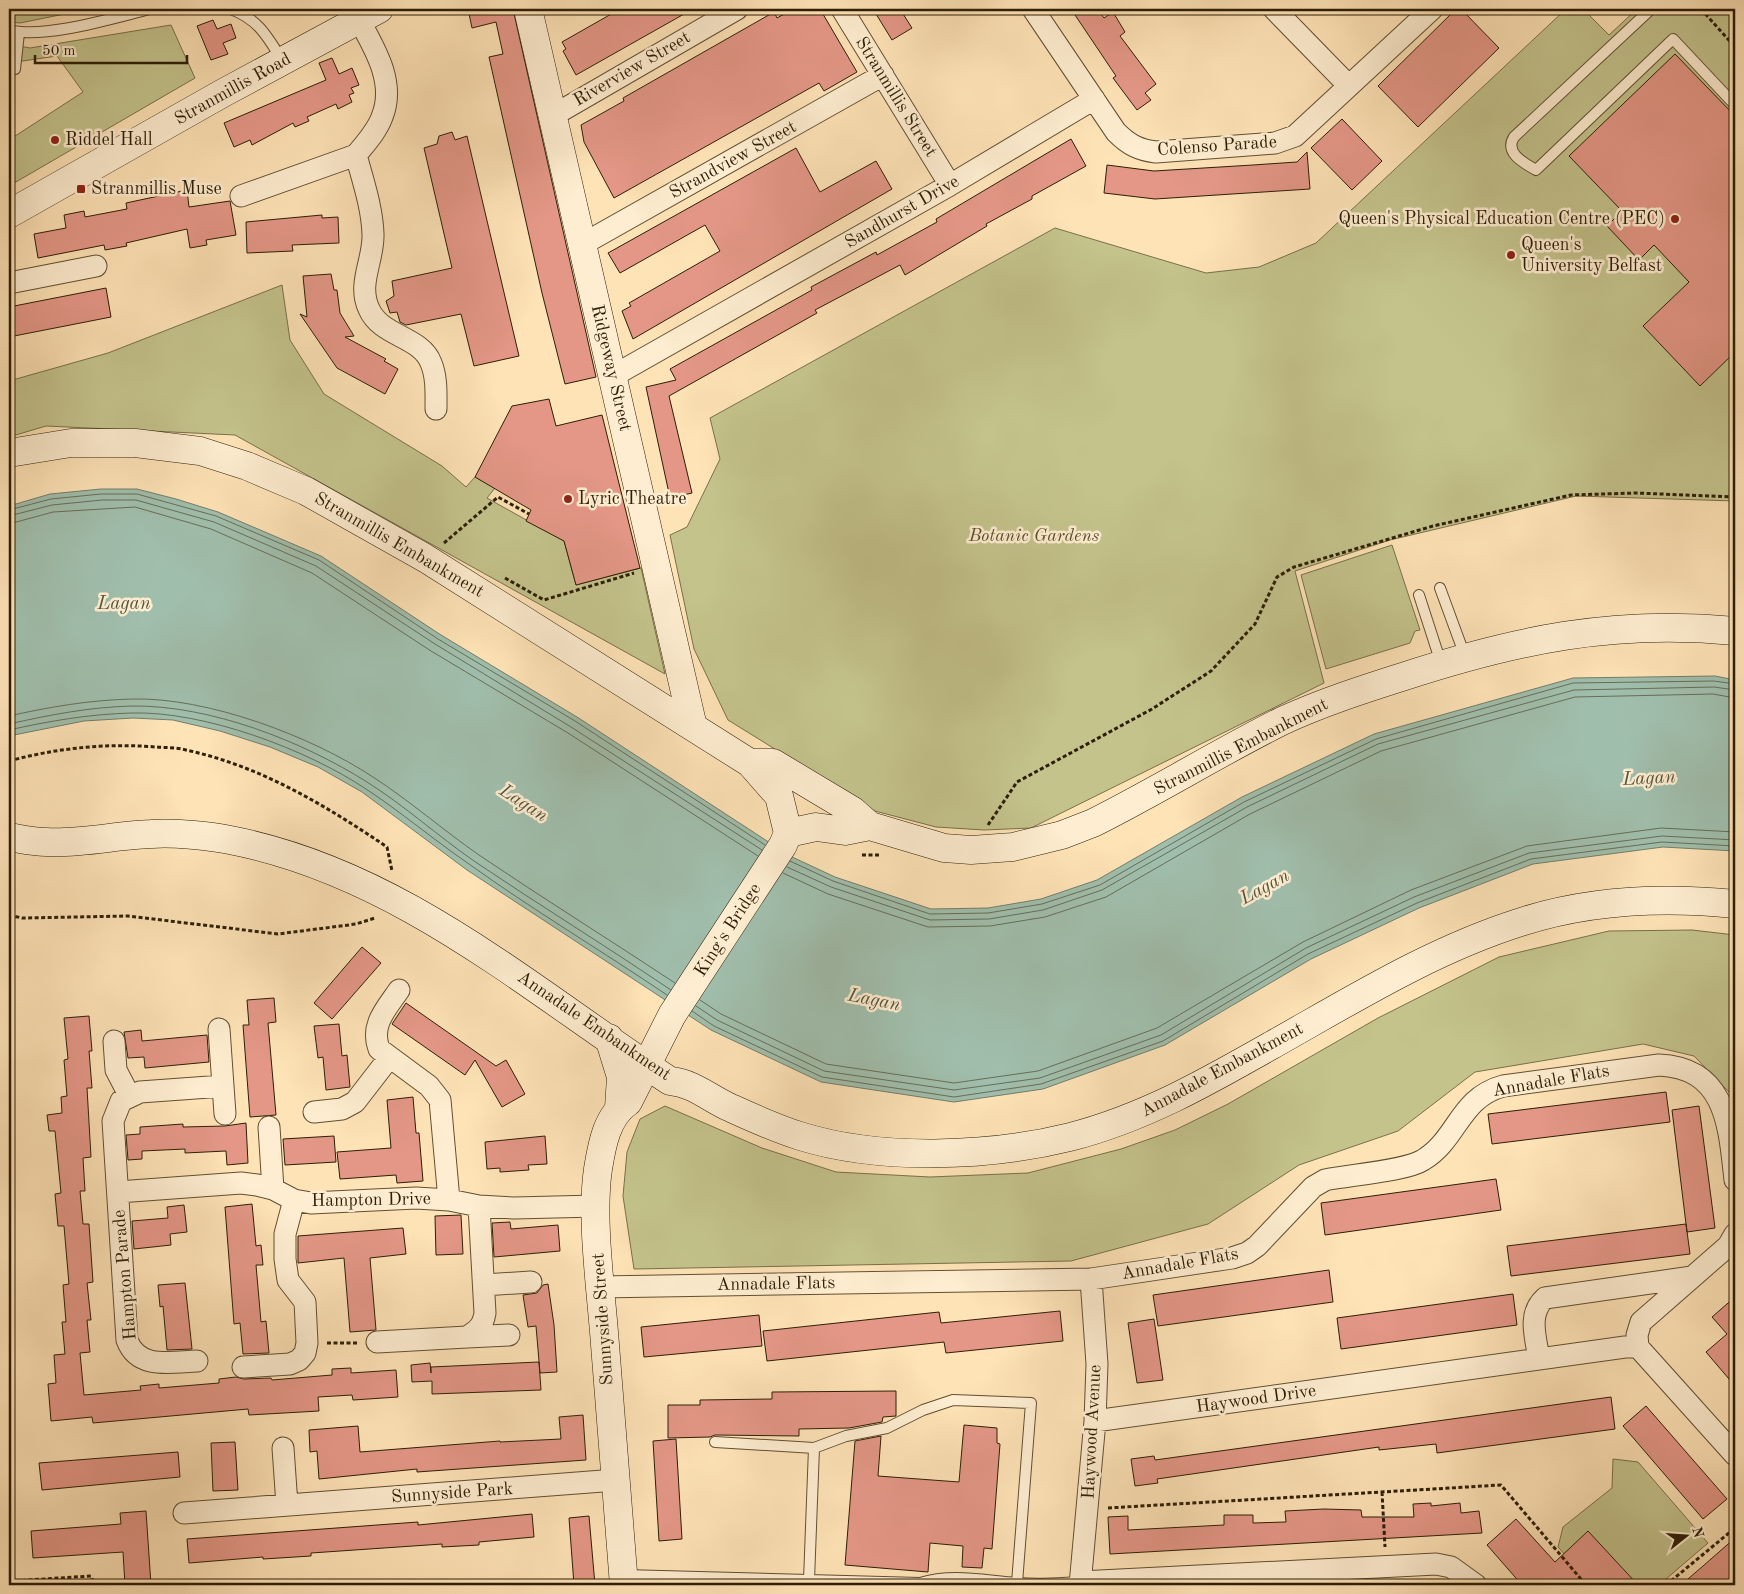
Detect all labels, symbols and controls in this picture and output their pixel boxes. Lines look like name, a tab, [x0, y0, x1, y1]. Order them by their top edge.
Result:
street label: Riverview Street	[571, 28, 693, 110]
scale bar	[35, 32, 188, 64]
street label: Stranmillis Street	[852, 34, 940, 160]
text: 50 m	[42, 44, 76, 59]
street label: Stranmillis Road	[172, 50, 294, 128]
street label: Strandview Street	[666, 118, 800, 202]
place label: Riddel Hall	[65, 131, 153, 149]
street label: Colenso Parade	[1157, 133, 1277, 159]
marker: Riddel Hall	[49, 134, 61, 146]
street label: Sandhurst Drive	[842, 172, 962, 252]
place label: Stranmillis Muse	[91, 180, 222, 198]
marker: Stranmillis Muse	[75, 183, 87, 195]
place label: Queen's Physical Education Centre (PEC)	[1338, 209, 1665, 228]
marker: Queen's Physical Education Centre (PEC)	[1669, 213, 1681, 225]
place label: Queen's University Belfast	[1521, 236, 1662, 275]
marker: Queen's University Belfast	[1505, 249, 1517, 261]
street label: Ridgeway Street	[588, 303, 634, 433]
street label: Stranmillis Embankment	[311, 489, 487, 601]
place label: Lyric Theatre	[578, 490, 687, 508]
marker: Lyric Theatre	[562, 493, 574, 505]
park label: Botanic Gardens	[968, 527, 1100, 545]
water label: Lagan	[96, 595, 151, 614]
street label: Stranmillis Embankment	[1151, 695, 1331, 799]
water label: Lagan	[1621, 768, 1676, 790]
water label: Lagan	[495, 781, 551, 827]
water label: Lagan	[1236, 867, 1293, 910]
street label: King's Bridge	[691, 880, 765, 980]
street label: Annadale Embankment	[514, 968, 674, 1084]
water label: Lagan	[845, 986, 902, 1015]
street label: Annadale Embankment	[1138, 1020, 1306, 1120]
street label: Annadale Flats	[1491, 1062, 1611, 1100]
street label: Hampton Drive	[311, 1190, 431, 1210]
street label: Hampton Parade	[110, 1209, 140, 1341]
street label: Annadale Flats	[1120, 1245, 1240, 1283]
street label: Sunnyside Street	[589, 1252, 617, 1386]
street label: Annadale Flats	[717, 1274, 836, 1294]
street label: Haywood Avenue	[1079, 1364, 1105, 1500]
street label: Haywood Drive	[1195, 1382, 1317, 1416]
street label: Sunnyside Park	[390, 1480, 514, 1506]
north arrow	[1662, 1512, 1712, 1562]
text: N	[1689, 1525, 1706, 1540]

